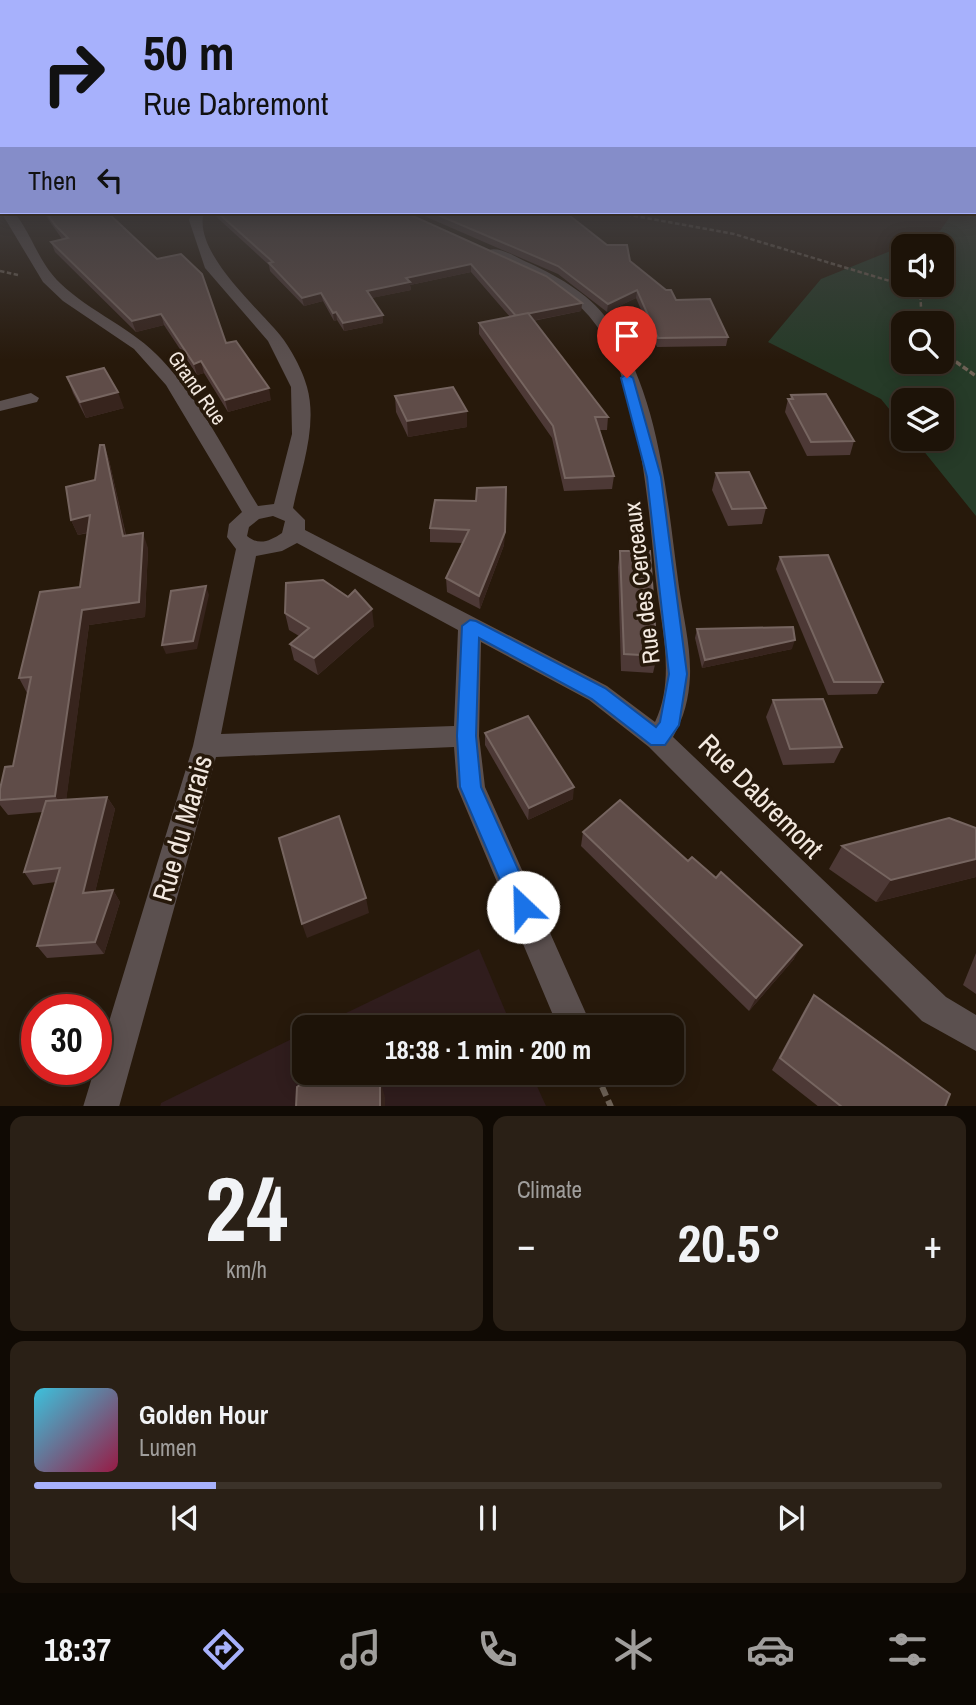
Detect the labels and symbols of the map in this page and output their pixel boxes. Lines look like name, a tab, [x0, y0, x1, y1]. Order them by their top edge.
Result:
pin	[597, 306, 657, 378]
street label: Grand Rue	[161, 345, 233, 431]
street label: Rue des Cerceaux	[615, 500, 667, 666]
street label: Rue Dabremont	[690, 725, 832, 867]
street label: Rue du Marais	[143, 750, 221, 906]
position arrow	[486, 870, 560, 944]
speed limit sign: 30	[21, 994, 112, 1085]

